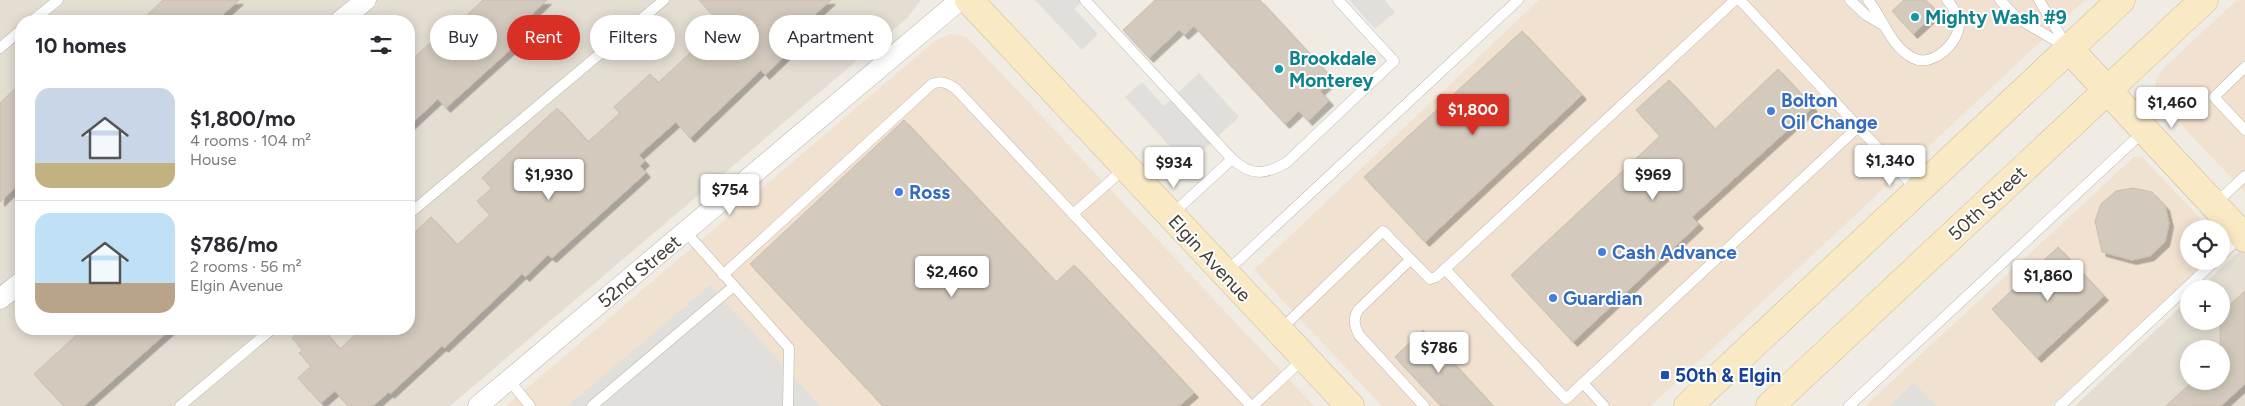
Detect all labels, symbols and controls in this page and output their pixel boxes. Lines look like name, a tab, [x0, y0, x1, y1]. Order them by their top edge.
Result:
place label: Mighty Wash #9	[1925, 6, 2067, 29]
marker: Mighty Wash #9	[1909, 11, 1921, 23]
chip: Buy	[430, 15, 497, 60]
chip: Rent	[507, 15, 580, 60]
chip: Filters	[590, 15, 675, 60]
chip: New	[685, 15, 759, 60]
chip: Apartment	[769, 15, 892, 60]
icon: filters	[367, 31, 395, 59]
text: 10 homes	[35, 33, 126, 58]
place label: Brookdale Monterey	[1289, 47, 1377, 92]
marker: Brookdale Monterey	[1273, 63, 1285, 75]
pin: $1,460	[2131, 86, 2213, 129]
place label: Bolton Oil Change	[1781, 89, 1878, 134]
text: $1,460	[2147, 93, 2197, 112]
pin: $1,800	[1432, 94, 1514, 136]
text: $1,800	[1448, 100, 1498, 119]
marker: Bolton Oil Change	[1765, 105, 1777, 117]
text: $1,800/mo	[190, 106, 296, 131]
icon: home	[75, 108, 135, 168]
text: 4 rooms · 104 m²	[190, 131, 311, 150]
pin: $1,340	[1849, 144, 1931, 187]
pin: $934	[1144, 146, 1204, 189]
text: House	[190, 150, 236, 169]
text: $1,340	[1865, 151, 1915, 170]
text: $934	[1155, 153, 1193, 172]
pin: $1,930	[508, 158, 590, 201]
pin: $969	[1623, 158, 1683, 201]
street label: 50th Street	[1943, 161, 2031, 245]
text: $1,930	[525, 165, 573, 184]
text: $969	[1635, 165, 1671, 184]
pin: $754	[700, 174, 760, 216]
text: $754	[711, 180, 749, 199]
place label: Ross	[909, 181, 950, 204]
marker: Ross	[893, 186, 905, 198]
street label: Elgin Avenue	[1164, 210, 1256, 307]
map controls	[2180, 220, 2230, 390]
button: locate	[2180, 220, 2230, 270]
street label: 52nd Street	[593, 230, 685, 313]
text: $786/mo	[190, 232, 278, 257]
icon: home	[75, 233, 135, 293]
place label: Cash Advance	[1612, 241, 1737, 264]
marker: Cash Advance	[1596, 246, 1608, 258]
pin: $2,460	[911, 256, 993, 298]
text: 2 rooms · 56 m²	[190, 257, 302, 276]
pin: $1,860	[2007, 260, 2089, 302]
text: $2,460	[926, 262, 978, 281]
text: $1,860	[2023, 266, 2073, 285]
text: Elgin Avenue	[190, 276, 283, 295]
button: +	[2180, 280, 2230, 330]
place label: Guardian	[1563, 287, 1642, 310]
marker: Guardian	[1547, 292, 1559, 304]
pin: $786	[1409, 332, 1469, 374]
text: $786	[1421, 338, 1457, 357]
button: −	[2180, 340, 2230, 390]
place label: 50th & Elgin	[1675, 364, 1781, 387]
marker: 50th & Elgin	[1659, 369, 1671, 381]

